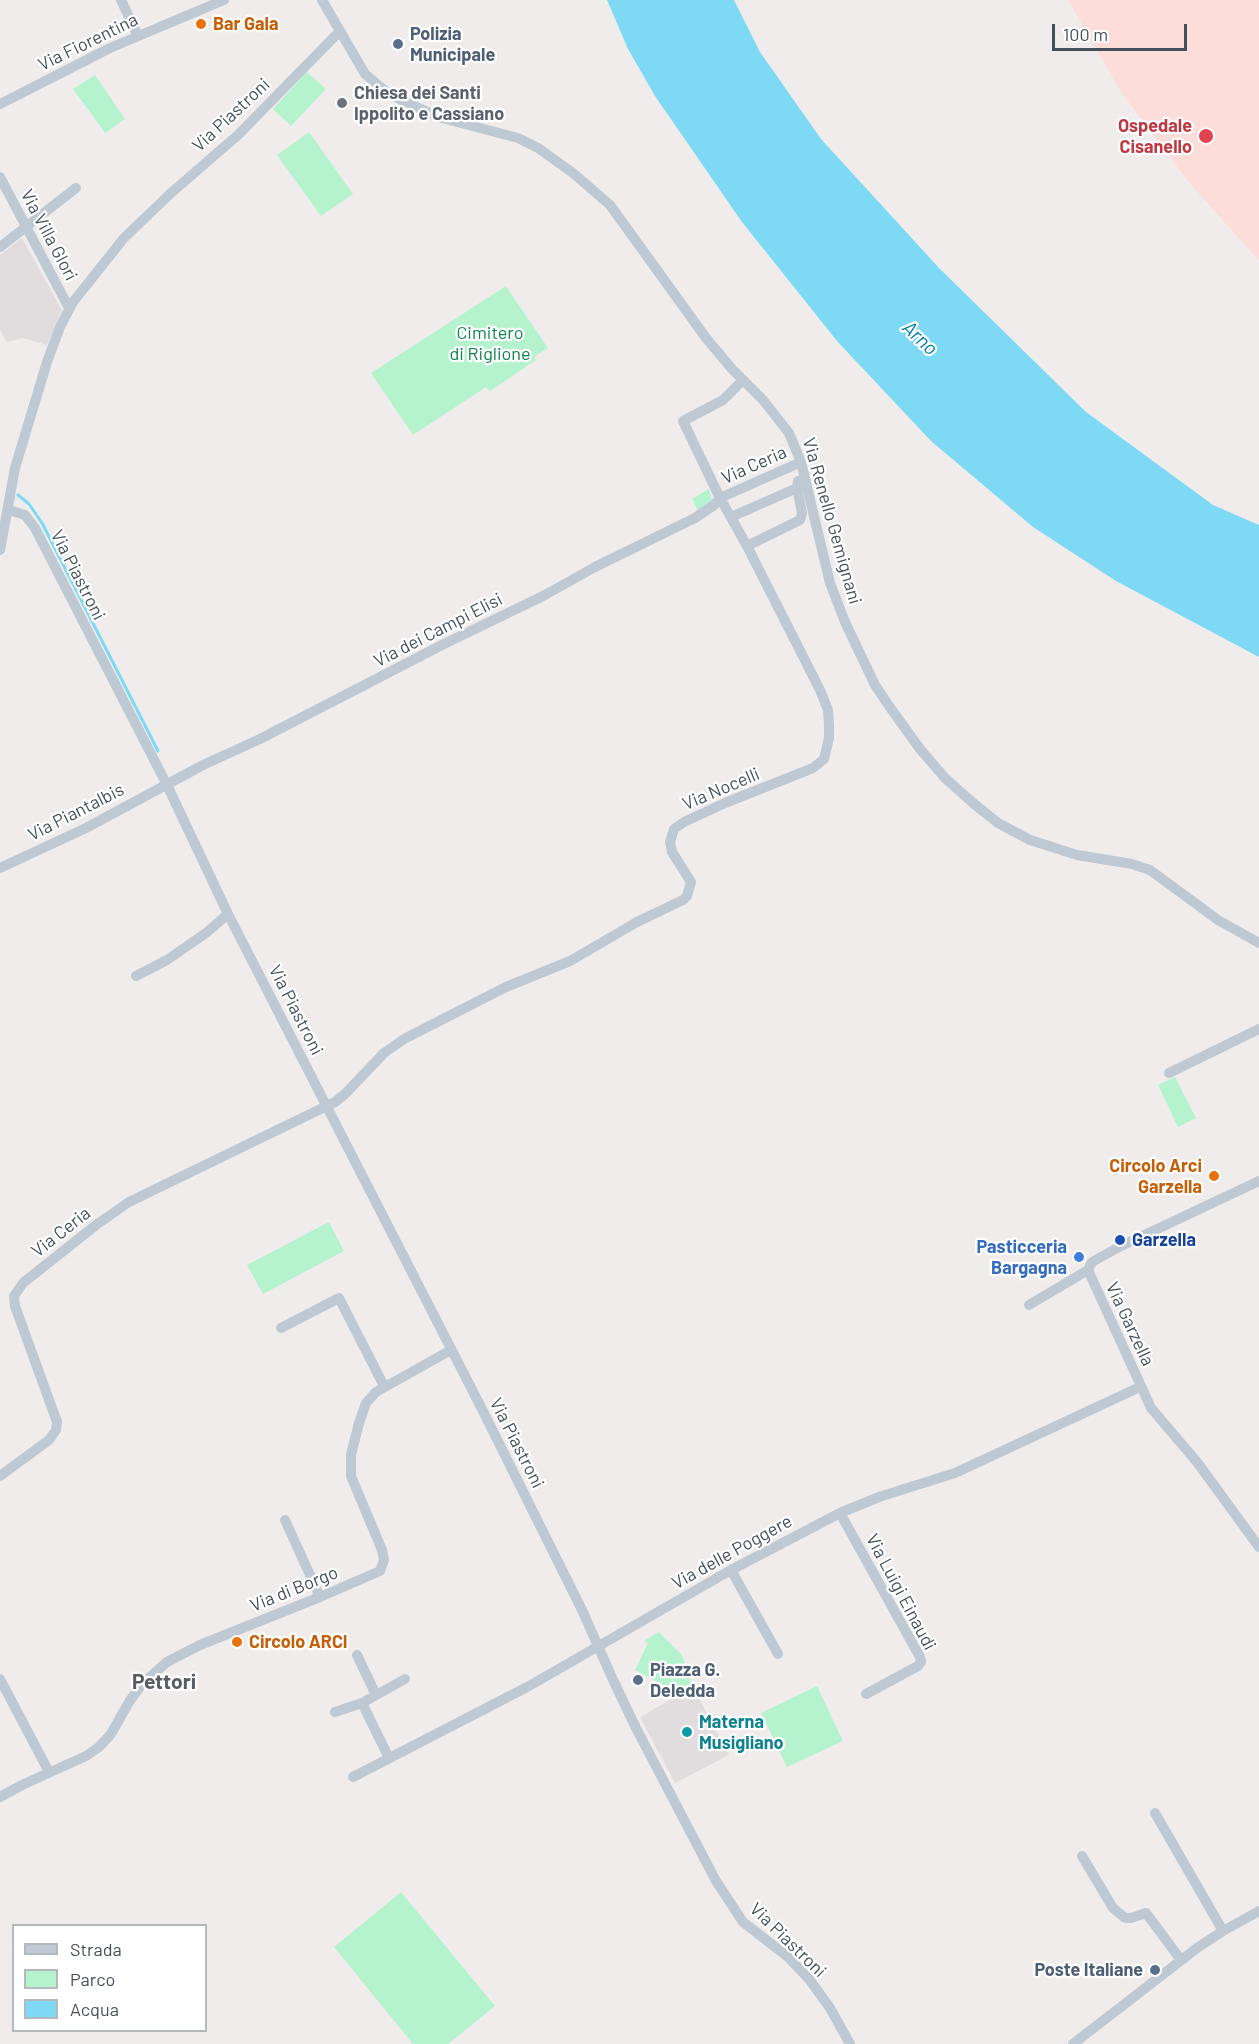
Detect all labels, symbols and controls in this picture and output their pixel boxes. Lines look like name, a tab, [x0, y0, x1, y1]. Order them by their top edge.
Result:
street label: Via Fiorentina	[35, 9, 141, 75]
scale bar	[1055, 12, 1190, 50]
place label: Bar Gala	[213, 13, 278, 35]
marker: Bar Gala	[194, 17, 208, 31]
place label: Polizia Municipale	[410, 23, 495, 66]
text: 100 m	[1063, 23, 1108, 45]
marker: Polizia Municipale	[391, 37, 405, 51]
street label: Via Piastroni	[188, 74, 274, 156]
place label: Chiesa dei Santi Ippolito e Cassiano	[354, 82, 504, 124]
marker: Chiesa dei Santi Ippolito e Cassiano	[335, 96, 349, 110]
place label: Ospedale Cisanello	[1118, 115, 1192, 158]
marker: Ospedale Cisanello	[1197, 127, 1215, 145]
street label: Via Villa Glori	[16, 186, 82, 284]
water label: Arno	[897, 316, 943, 360]
park label: Cimitero di Riglione	[450, 322, 530, 364]
street label: Via Renello Gemignani	[798, 435, 866, 607]
street label: Via Ceria	[718, 441, 790, 489]
street label: Via Piastroni	[46, 526, 110, 624]
street label: Via dei Campi Elisi	[370, 588, 506, 672]
street label: Via Nocelli	[679, 763, 763, 815]
street label: Via Piantalbis	[24, 779, 128, 845]
street label: Via Piastroni	[264, 961, 328, 1059]
place label: Circolo Arci Garzella	[1109, 1155, 1202, 1198]
marker: Circolo Arci Garzella	[1207, 1169, 1221, 1183]
street label: Via Ceria	[27, 1202, 95, 1262]
place label: Garzella	[1132, 1229, 1196, 1251]
marker: Garzella	[1113, 1233, 1127, 1247]
place label: Pasticceria Bargagna	[976, 1236, 1067, 1278]
marker: Pasticceria Bargagna	[1072, 1250, 1086, 1264]
street label: Via Garzella	[1101, 1279, 1159, 1369]
street label: Via Piastroni	[485, 1394, 549, 1492]
street label: Via delle Poggere	[668, 1510, 796, 1594]
street label: Via Luigi Einaudi	[861, 1530, 941, 1654]
street label: Via di Borgo	[247, 1562, 341, 1616]
place label: Circolo ARCI	[249, 1631, 348, 1653]
marker: Circolo ARCI	[230, 1635, 244, 1649]
place label: Piazza G. Deledda	[650, 1659, 720, 1702]
district label: Pettori	[132, 1669, 196, 1695]
marker: Piazza G. Deledda	[631, 1673, 645, 1687]
place label: Materna Musigliano	[699, 1711, 784, 1754]
marker: Materna Musigliano	[680, 1725, 694, 1739]
street label: Via Piastroni	[745, 1898, 831, 1982]
legend	[12, 1924, 207, 2032]
text: Strada	[70, 1938, 122, 1960]
place label: Poste Italiane	[1034, 1959, 1143, 1981]
marker: Poste Italiane	[1148, 1963, 1162, 1977]
text: Parco	[70, 1968, 115, 1990]
text: Acqua	[70, 1998, 119, 2020]

